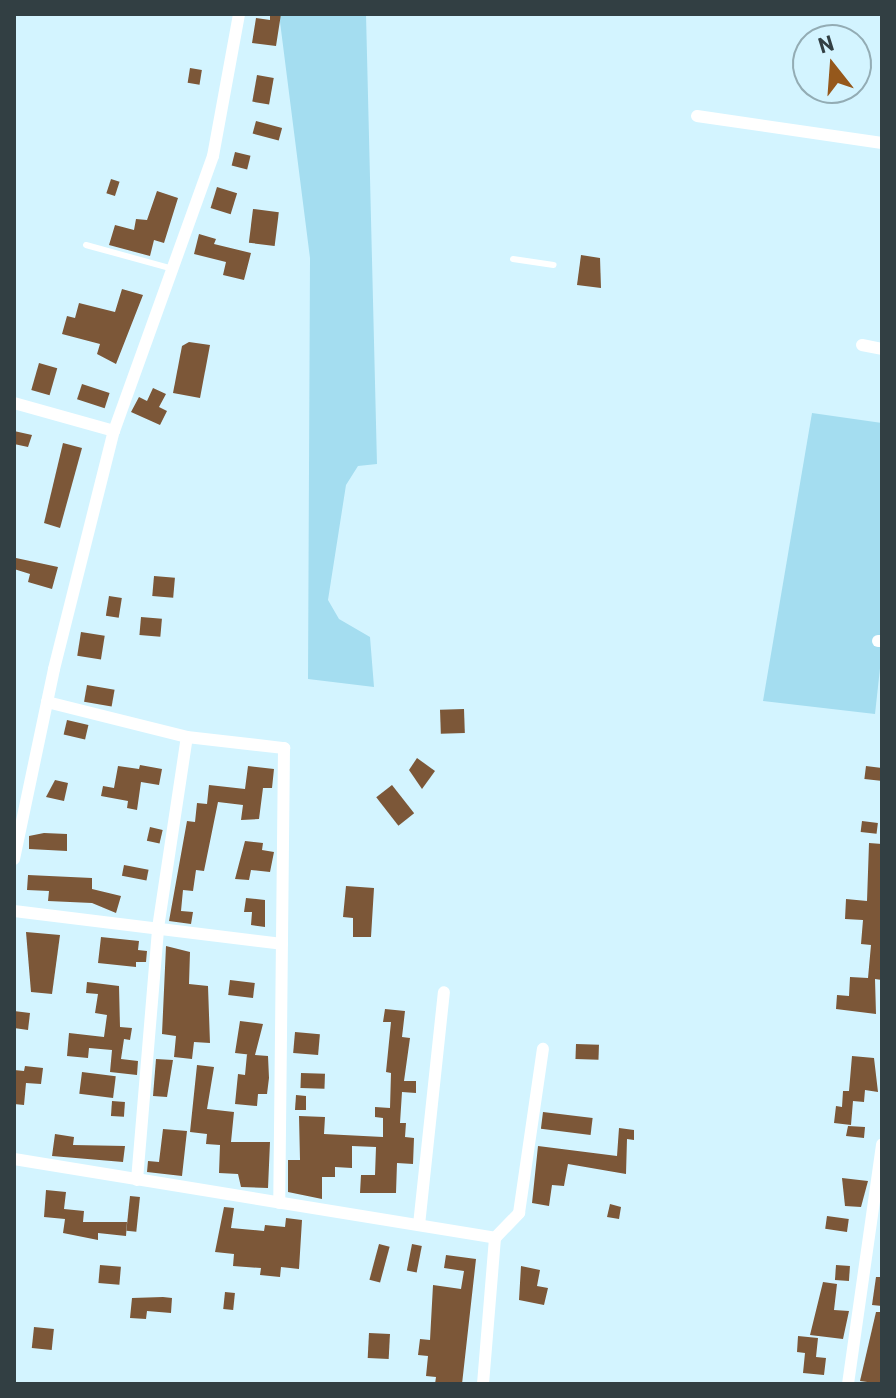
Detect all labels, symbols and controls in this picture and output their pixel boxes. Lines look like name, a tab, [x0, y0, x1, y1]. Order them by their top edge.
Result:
north arrow	[792, 24, 872, 104]
text: N	[815, 28, 836, 58]

